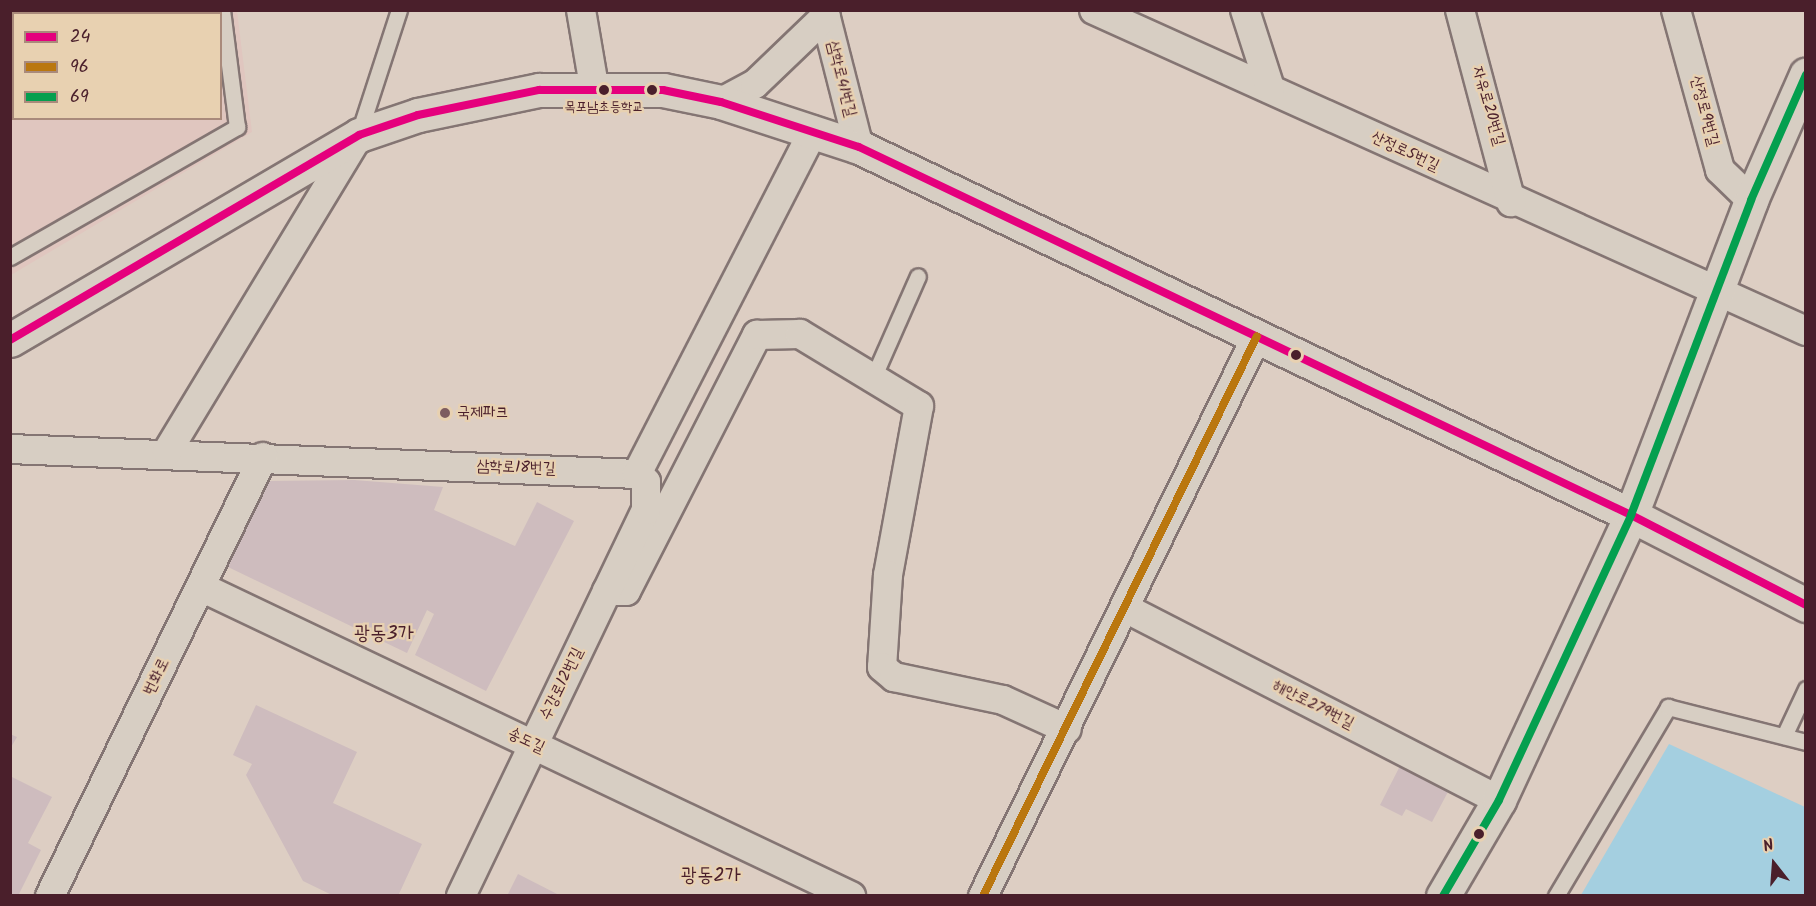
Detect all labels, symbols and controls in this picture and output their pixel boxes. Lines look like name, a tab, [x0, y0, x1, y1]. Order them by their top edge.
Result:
legend	[12, 12, 222, 120]
text: 24	[70, 23, 90, 52]
street label: 삼학로41번길	[822, 39, 860, 119]
text: 96	[70, 53, 89, 82]
street label: 자유로20번길	[1468, 64, 1508, 148]
street label: 산정로9번길	[1685, 74, 1723, 148]
text: 69	[70, 83, 89, 112]
marker: 목포남초등학교	[598, 84, 610, 96]
unlabelled marker	[646, 84, 658, 96]
place label: 목포남초등학교	[565, 99, 643, 115]
street label: 산정로5번길	[1368, 128, 1442, 176]
unlabelled marker	[1290, 349, 1302, 361]
place label: 국제파크	[457, 403, 508, 423]
marker: 국제파크	[438, 406, 452, 420]
street label: 삼학로18번길	[476, 457, 556, 479]
district label: 광동3가	[354, 622, 414, 646]
street label: 수강로12번길	[536, 644, 588, 724]
street label: 번화로	[140, 655, 174, 699]
street label: 해안로279번길	[1269, 676, 1357, 734]
street label: 송도길	[504, 724, 548, 758]
unlabelled marker	[1473, 828, 1485, 840]
text: N	[1760, 833, 1777, 860]
north arrow	[1744, 834, 1804, 894]
district label: 광동2가	[681, 864, 741, 888]

